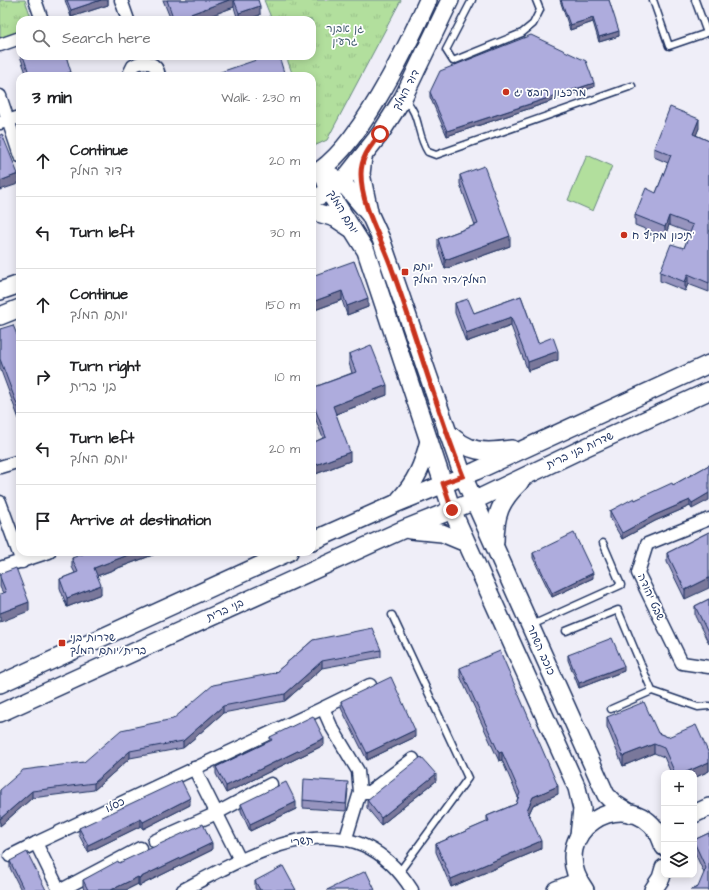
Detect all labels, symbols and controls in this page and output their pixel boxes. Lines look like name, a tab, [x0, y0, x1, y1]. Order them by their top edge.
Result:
search box	[16, 16, 316, 60]
park label: גן אבנר גרעין	[326, 21, 364, 49]
icon: search	[30, 27, 52, 49]
text: Search here	[62, 28, 151, 49]
street label: דוד המלך	[389, 67, 423, 113]
place label: מרכזון רובע יג	[514, 85, 586, 100]
text: 3 min	[32, 86, 72, 110]
marker: מרכזון רובע יג	[501, 87, 511, 97]
text: Walk · 230 m	[221, 89, 300, 107]
route start	[371, 125, 389, 143]
text: Continue	[70, 140, 128, 161]
icon: ahead	[32, 150, 54, 172]
text: 20 m	[269, 152, 300, 170]
text: דוד המלך	[70, 162, 122, 180]
street label: יותם המלך	[324, 187, 362, 237]
icon: left	[32, 222, 54, 244]
text: Turn left	[70, 222, 134, 243]
text: 30 m	[270, 224, 300, 242]
place label: תיכון מקיף ח'	[632, 228, 694, 243]
marker: תיכון מקיף ח'	[619, 230, 629, 240]
place label: יותם המלך/דוד המלך	[413, 259, 486, 287]
marker: יותם המלך/דוד המלך	[400, 267, 410, 277]
text: Continue	[70, 284, 128, 305]
icon: ahead	[32, 294, 54, 316]
text: 150 m	[266, 296, 300, 314]
text: יותם המלך	[70, 306, 128, 324]
text: Turn right	[70, 356, 141, 377]
icon: right	[32, 366, 54, 388]
text: 10 m	[275, 368, 300, 386]
text: בני ברית	[70, 378, 116, 396]
text: Turn left	[70, 428, 134, 449]
street label: שדרות בני ברית	[543, 428, 616, 473]
icon: left	[32, 438, 54, 460]
text: 20 m	[269, 440, 300, 458]
text: יותם המלך	[70, 450, 128, 468]
route end	[443, 501, 461, 519]
icon: arrive	[32, 510, 54, 532]
text: Arrive at destination	[70, 510, 211, 531]
street label: שבט יהודה	[634, 571, 668, 624]
street label: בני ברית	[203, 595, 246, 625]
street label: כוכב השחר	[523, 622, 559, 678]
place label: שדרות בני ברית/יותם המלך	[70, 630, 146, 658]
marker: שדרות בני ברית/יותם המלך	[57, 638, 67, 648]
map controls	[661, 770, 697, 878]
button: +	[661, 770, 697, 806]
street label: כסלו	[103, 794, 127, 816]
button: −	[661, 806, 697, 842]
street label: תשרי	[290, 832, 314, 850]
button: layers	[661, 842, 697, 878]

